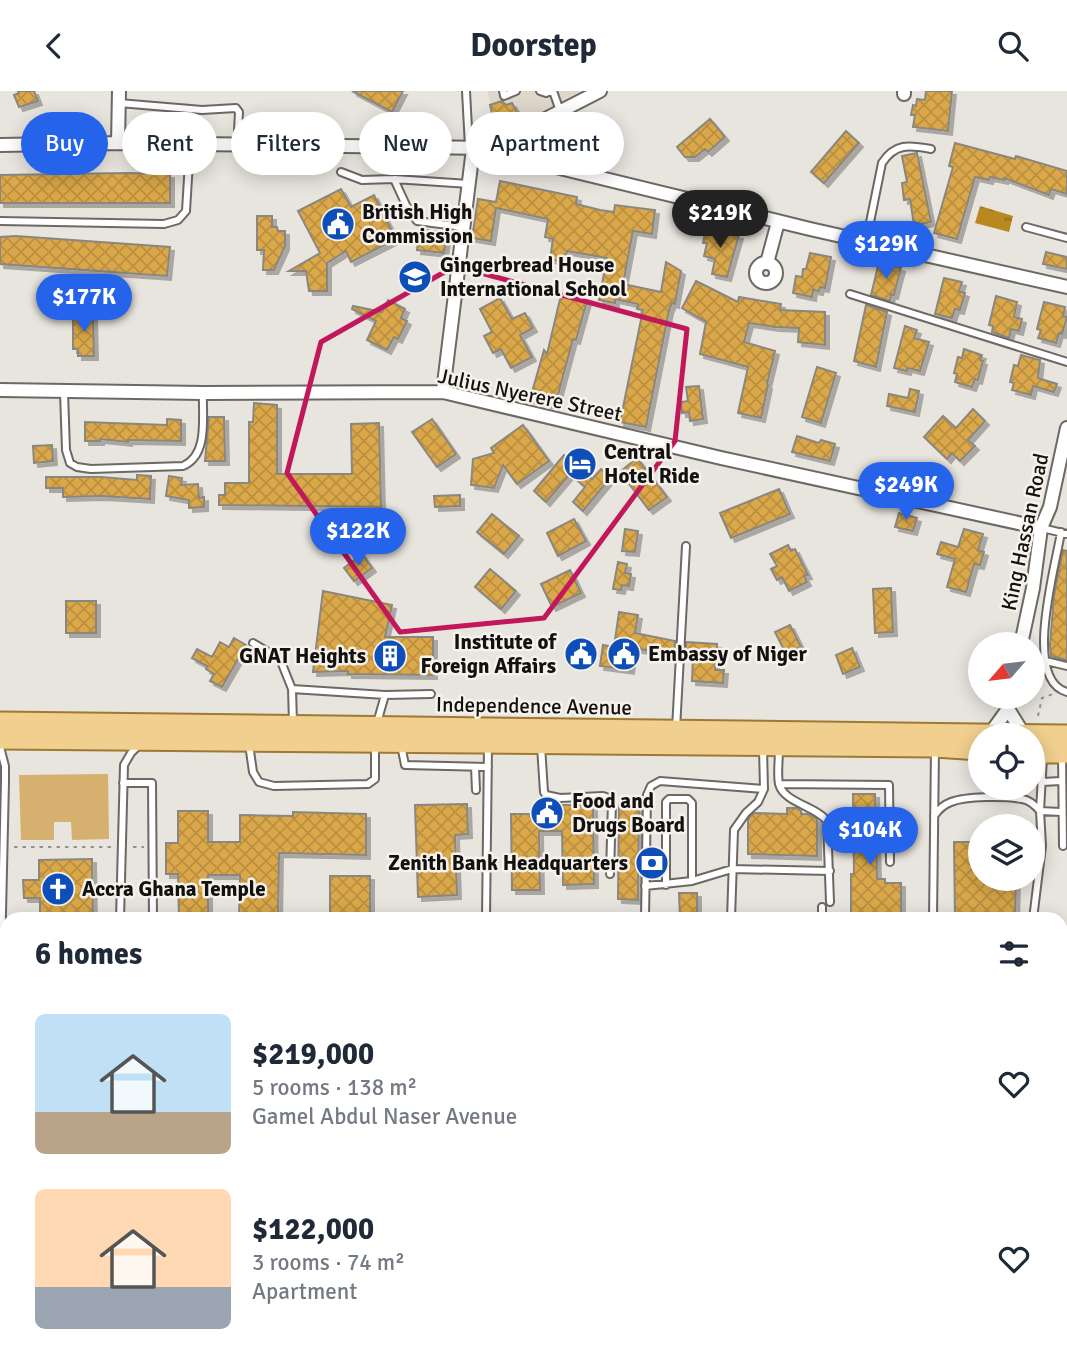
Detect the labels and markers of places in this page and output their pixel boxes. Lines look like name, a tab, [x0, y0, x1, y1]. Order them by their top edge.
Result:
pin: $219K	[671, 191, 769, 250]
place label: British High Commission	[362, 199, 473, 249]
public building icon: British High Commission	[319, 205, 357, 243]
pin: $129K	[837, 221, 935, 281]
place label: Gingerbread House International School	[440, 252, 627, 302]
school or university icon: Gingerbread House International School	[396, 258, 434, 296]
pin: $177K	[35, 275, 133, 334]
place label: Central Hotel Ride	[604, 439, 700, 489]
hotel icon: Central Hotel Ride	[561, 445, 599, 483]
pin: $249K	[857, 463, 955, 522]
pin: $122K	[309, 509, 407, 568]
place label: Institute of Foreign Affairs	[421, 629, 557, 679]
public building icon: Institute of Foreign Affairs	[562, 635, 600, 673]
public building icon: Embassy of Niger	[605, 635, 643, 673]
building icon: GNAT Heights	[371, 637, 409, 675]
place label: Embassy of Niger	[648, 641, 807, 667]
place label: GNAT Heights	[239, 643, 366, 669]
place label: Food and Drugs Board	[572, 788, 685, 838]
public building icon: Food and Drugs Board	[528, 794, 566, 832]
pin: $104K	[821, 807, 919, 867]
bank icon: Zenith Bank Headquarters	[633, 844, 671, 882]
place label: Zenith Bank Headquarters	[388, 850, 628, 876]
church icon: Accra Ghana Temple	[39, 870, 77, 908]
place label: Accra Ghana Temple	[82, 876, 266, 902]

